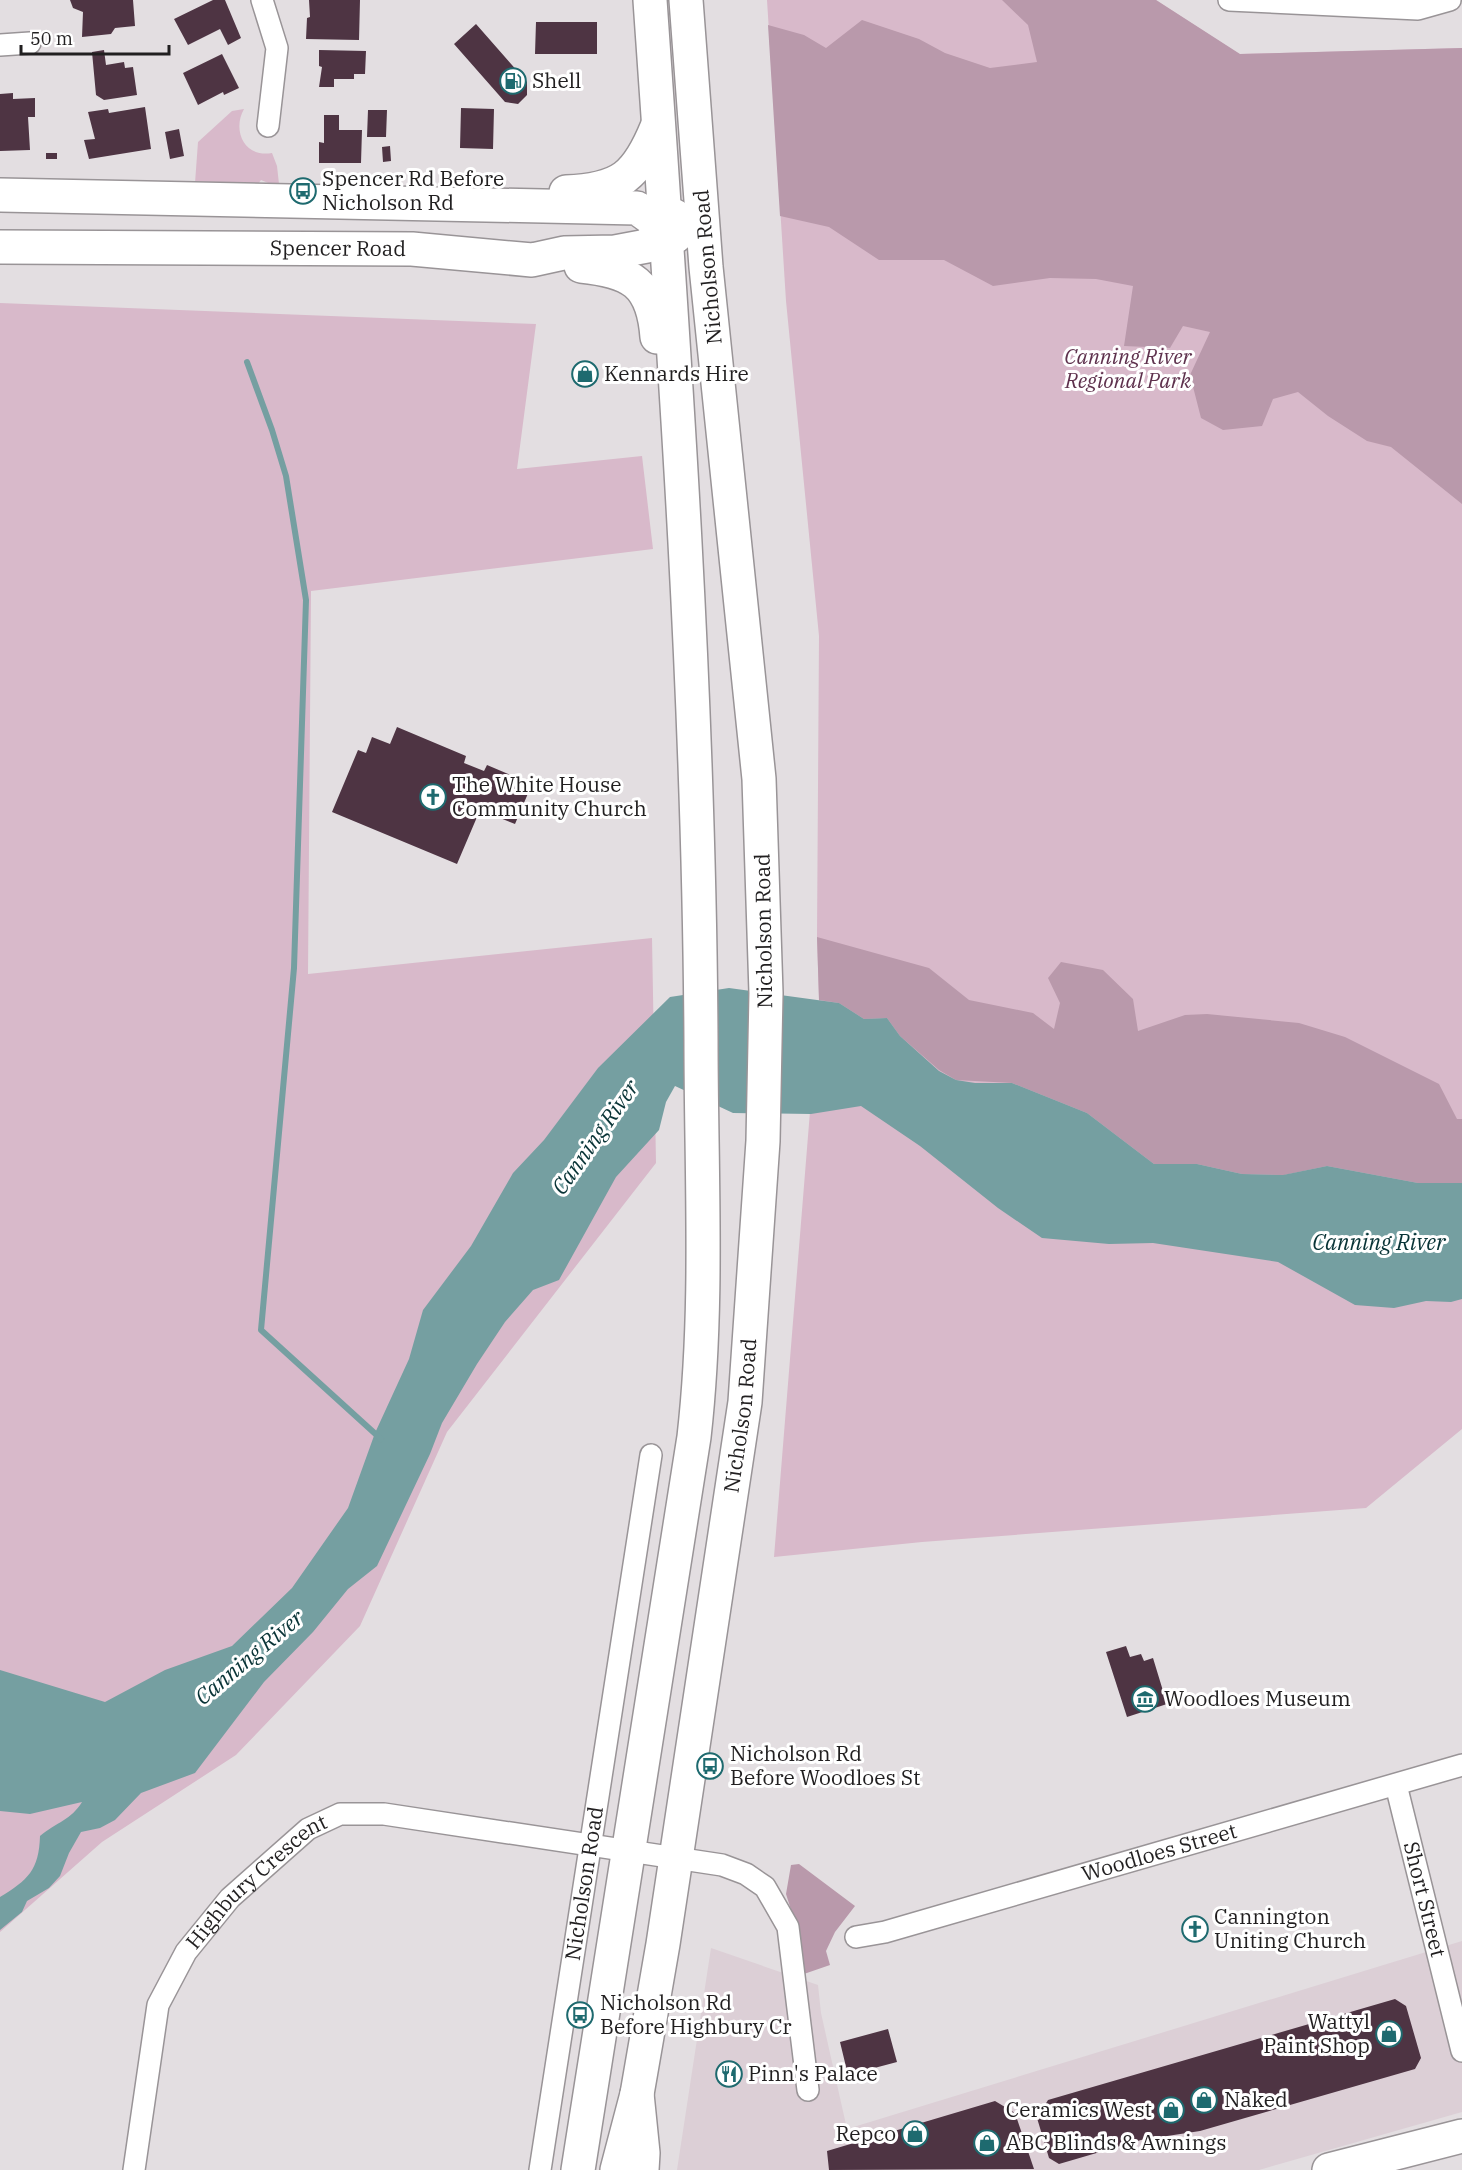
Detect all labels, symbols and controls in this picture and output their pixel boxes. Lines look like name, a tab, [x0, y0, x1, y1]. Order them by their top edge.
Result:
scale bar	[21, 18, 170, 56]
text: 50 m	[30, 27, 73, 50]
fuel station icon: Shell	[498, 66, 528, 96]
place label: Shell	[532, 66, 581, 94]
place label: Spencer Rd Before Nicholson Rd	[322, 164, 504, 216]
bus stop icon: Spencer Rd Before Nicholson Rd	[288, 176, 318, 206]
street label: Nicholson Road	[686, 188, 728, 346]
street label: Spencer Road	[270, 233, 406, 262]
park label: Canning River Regional Park	[1064, 342, 1193, 394]
shop icon: Kennards Hire	[570, 359, 600, 389]
place label: Kennards Hire	[604, 359, 749, 387]
place label: The White House Community Church	[452, 770, 647, 822]
church icon: The White House Community Church	[418, 782, 448, 812]
street label: Nicholson Road	[748, 853, 778, 1009]
water label: Canning River	[544, 1073, 646, 1200]
water label: Canning River	[1312, 1227, 1447, 1256]
street label: Nicholson Road	[716, 1337, 762, 1495]
water label: Canning River	[188, 1602, 310, 1711]
museum icon: Woodloes Museum	[1130, 1684, 1160, 1714]
place label: Woodloes Museum	[1164, 1684, 1351, 1712]
place label: Nicholson Rd Before Woodloes St	[730, 1739, 920, 1791]
bus stop icon: Nicholson Rd Before Woodloes St	[695, 1751, 725, 1781]
street label: Nicholson Road	[558, 1804, 609, 1962]
street label: Highbury Crescent	[179, 1807, 331, 1955]
street label: Woodloes Street	[1078, 1816, 1240, 1887]
street label: Short Street	[1398, 1839, 1453, 1960]
place label: Cannington Uniting Church	[1214, 1902, 1366, 1954]
church icon: Cannington Uniting Church	[1180, 1914, 1210, 1944]
place label: Nicholson Rd Before Highbury Cr	[600, 1988, 792, 2040]
bus stop icon: Nicholson Rd Before Highbury Cr	[565, 2000, 595, 2030]
place label: Wattyl Paint Shop	[1263, 2007, 1370, 2059]
shop icon: Wattyl Paint Shop	[1374, 2019, 1404, 2049]
restaurant icon: Pinn's Palace	[714, 2059, 744, 2089]
place label: Pinn's Palace	[748, 2059, 878, 2087]
shop icon: Naked	[1189, 2085, 1219, 2115]
place label: Naked	[1224, 2085, 1288, 2113]
place label: Ceramics West	[1006, 2095, 1152, 2123]
shop icon: Ceramics West	[1156, 2095, 1186, 2125]
place label: Repco	[835, 2119, 896, 2147]
shop icon: Repco	[900, 2119, 930, 2149]
shop icon: ABC Blinds & Awnings	[972, 2128, 1002, 2158]
place label: ABC Blinds & Awnings	[1006, 2128, 1226, 2156]

